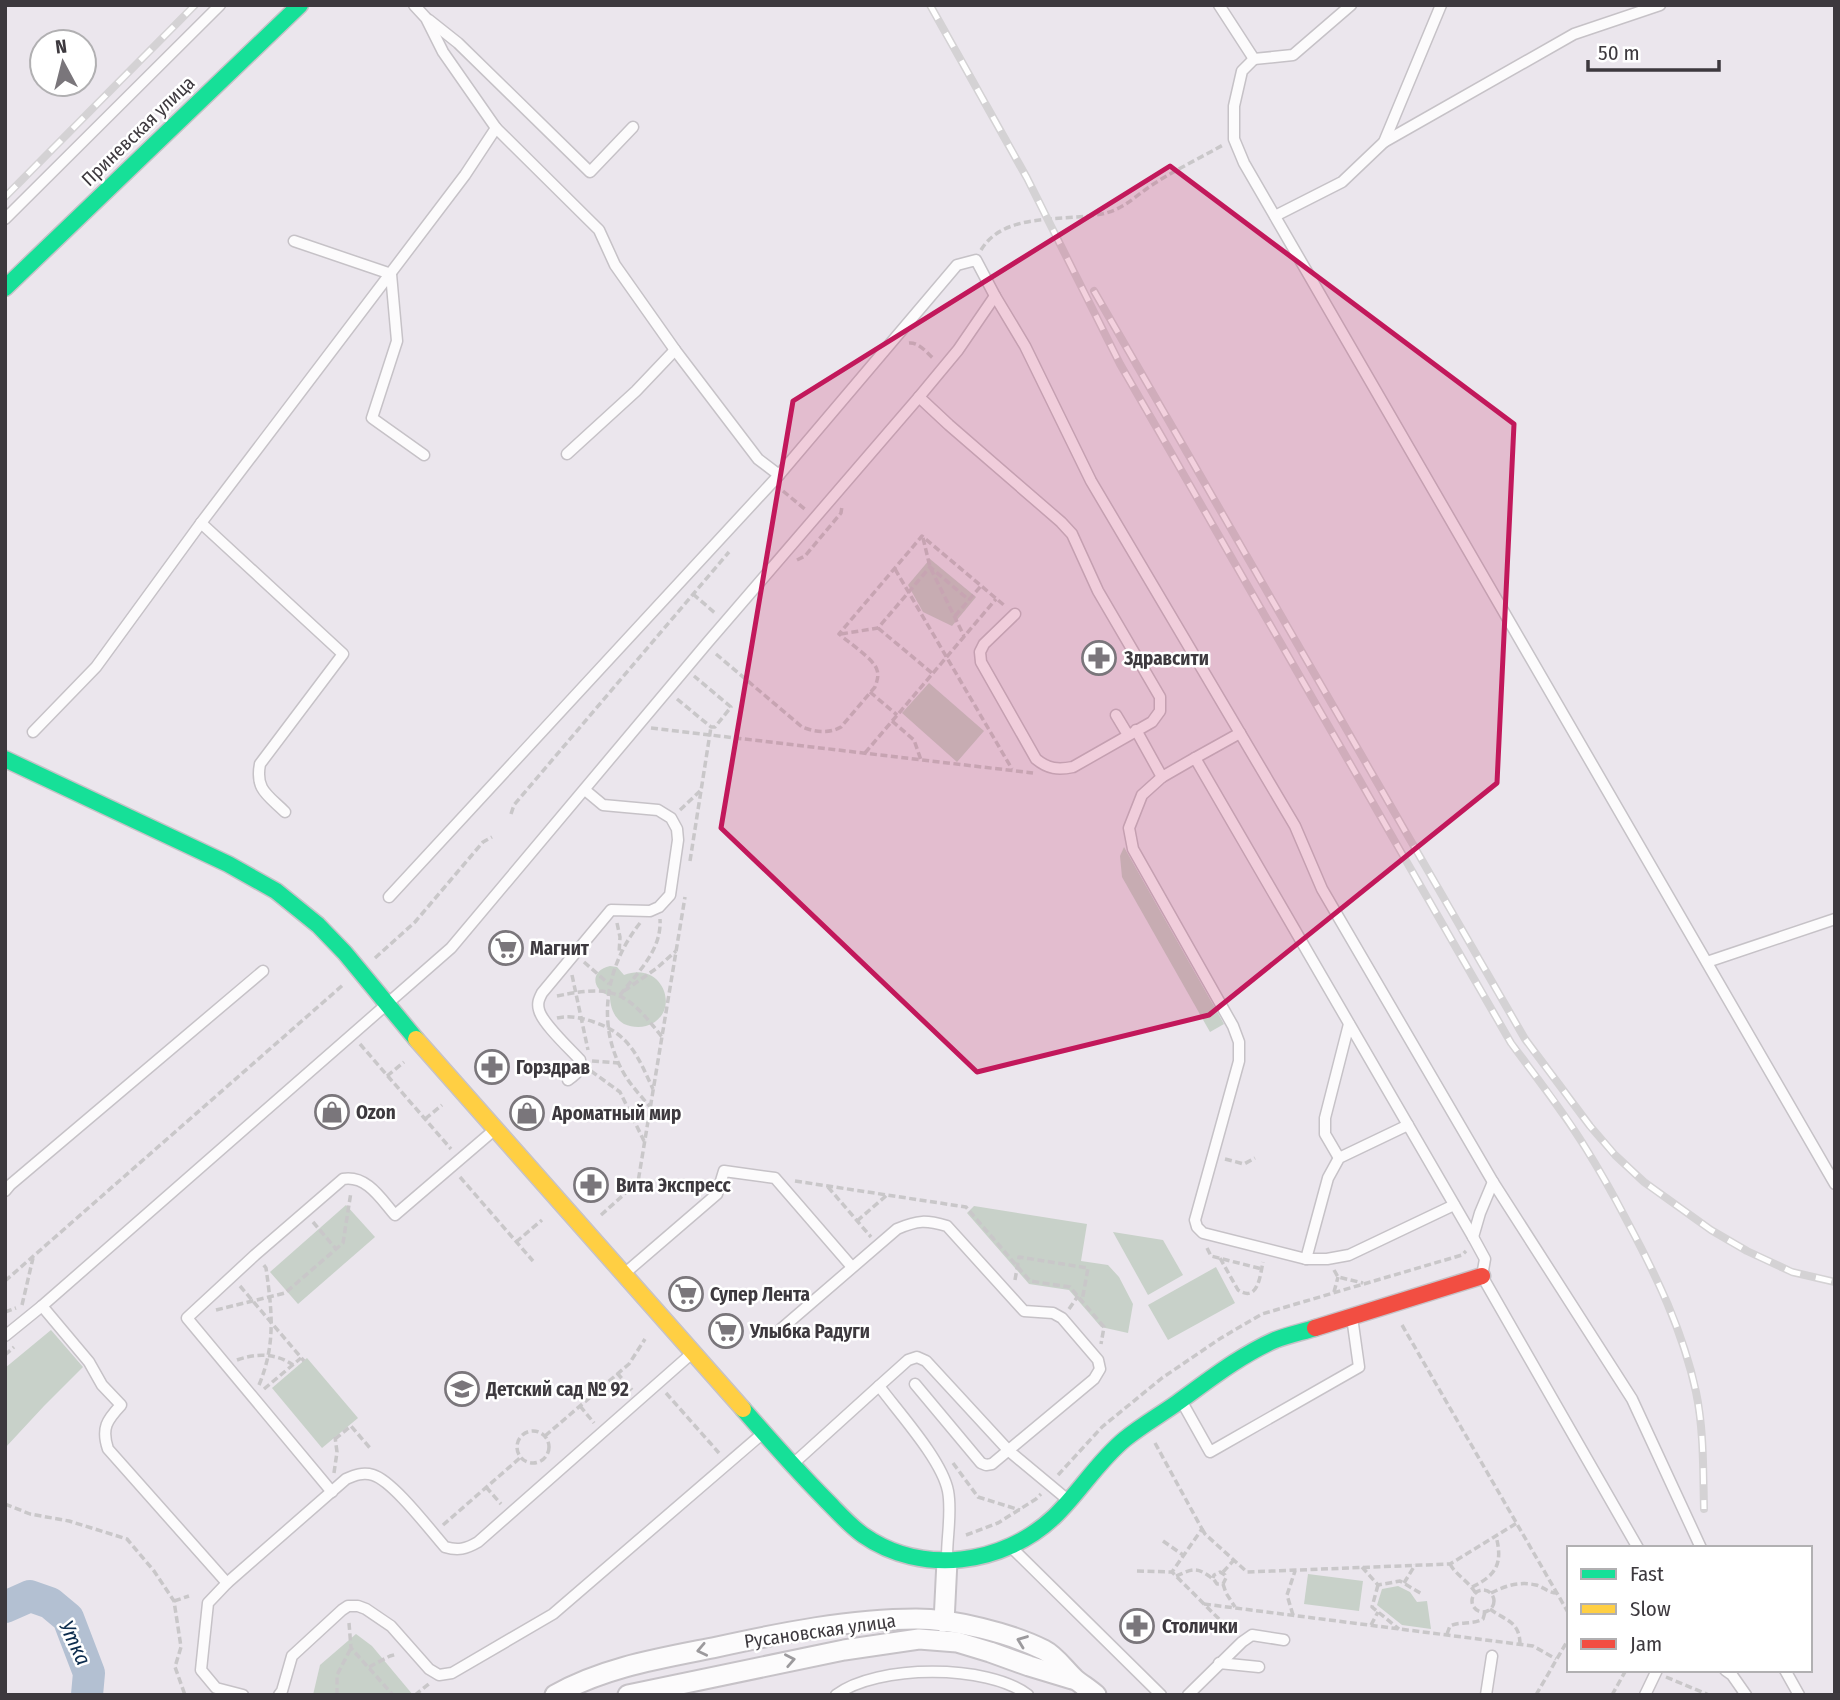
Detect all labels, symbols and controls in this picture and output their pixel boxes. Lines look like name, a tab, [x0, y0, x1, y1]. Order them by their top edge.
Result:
north arrow	[28, 28, 98, 98]
scale bar	[1588, 28, 1719, 72]
text: N	[54, 35, 68, 59]
text: 50 m	[1598, 40, 1640, 66]
street label: Приневская улица	[77, 71, 199, 191]
pharmacy icon: Здравсити	[1080, 639, 1118, 677]
place label: Здравсити	[1123, 647, 1209, 670]
supermarket icon: Магнит	[487, 929, 525, 967]
place label: Магнит	[530, 937, 590, 960]
pharmacy icon: Горздрав	[473, 1048, 511, 1086]
place label: Горздрав	[516, 1056, 591, 1079]
shop icon: Ozon	[313, 1093, 351, 1131]
shop icon: Ароматный мир	[508, 1094, 546, 1132]
place label: Ozon	[356, 1101, 396, 1124]
place label: Ароматный мир	[551, 1102, 681, 1125]
pharmacy icon: Вита Экспресс	[572, 1166, 610, 1204]
place label: Вита Экспресс	[616, 1174, 732, 1197]
supermarket icon: Супер Лента	[667, 1275, 705, 1313]
place label: Супер Лента	[710, 1283, 810, 1306]
supermarket icon: Улыбка Радуги	[707, 1312, 745, 1350]
place label: Улыбка Радуги	[749, 1320, 870, 1343]
school or university icon: Детский сад № 92	[443, 1370, 481, 1408]
place label: Детский сад № 92	[485, 1378, 629, 1401]
legend	[1567, 1546, 1812, 1672]
text: Fast	[1630, 1561, 1664, 1587]
text: Slow	[1630, 1596, 1671, 1622]
pharmacy icon: Столички	[1118, 1607, 1156, 1645]
street label: Русановская улица	[743, 1609, 897, 1653]
place label: Столички	[1162, 1615, 1238, 1638]
water label: Утка	[53, 1616, 97, 1670]
text: Jam	[1630, 1631, 1662, 1657]
one-way arrow	[1017, 1636, 1029, 1650]
one-way arrow	[696, 1641, 708, 1656]
one-way arrow	[784, 1654, 796, 1669]

